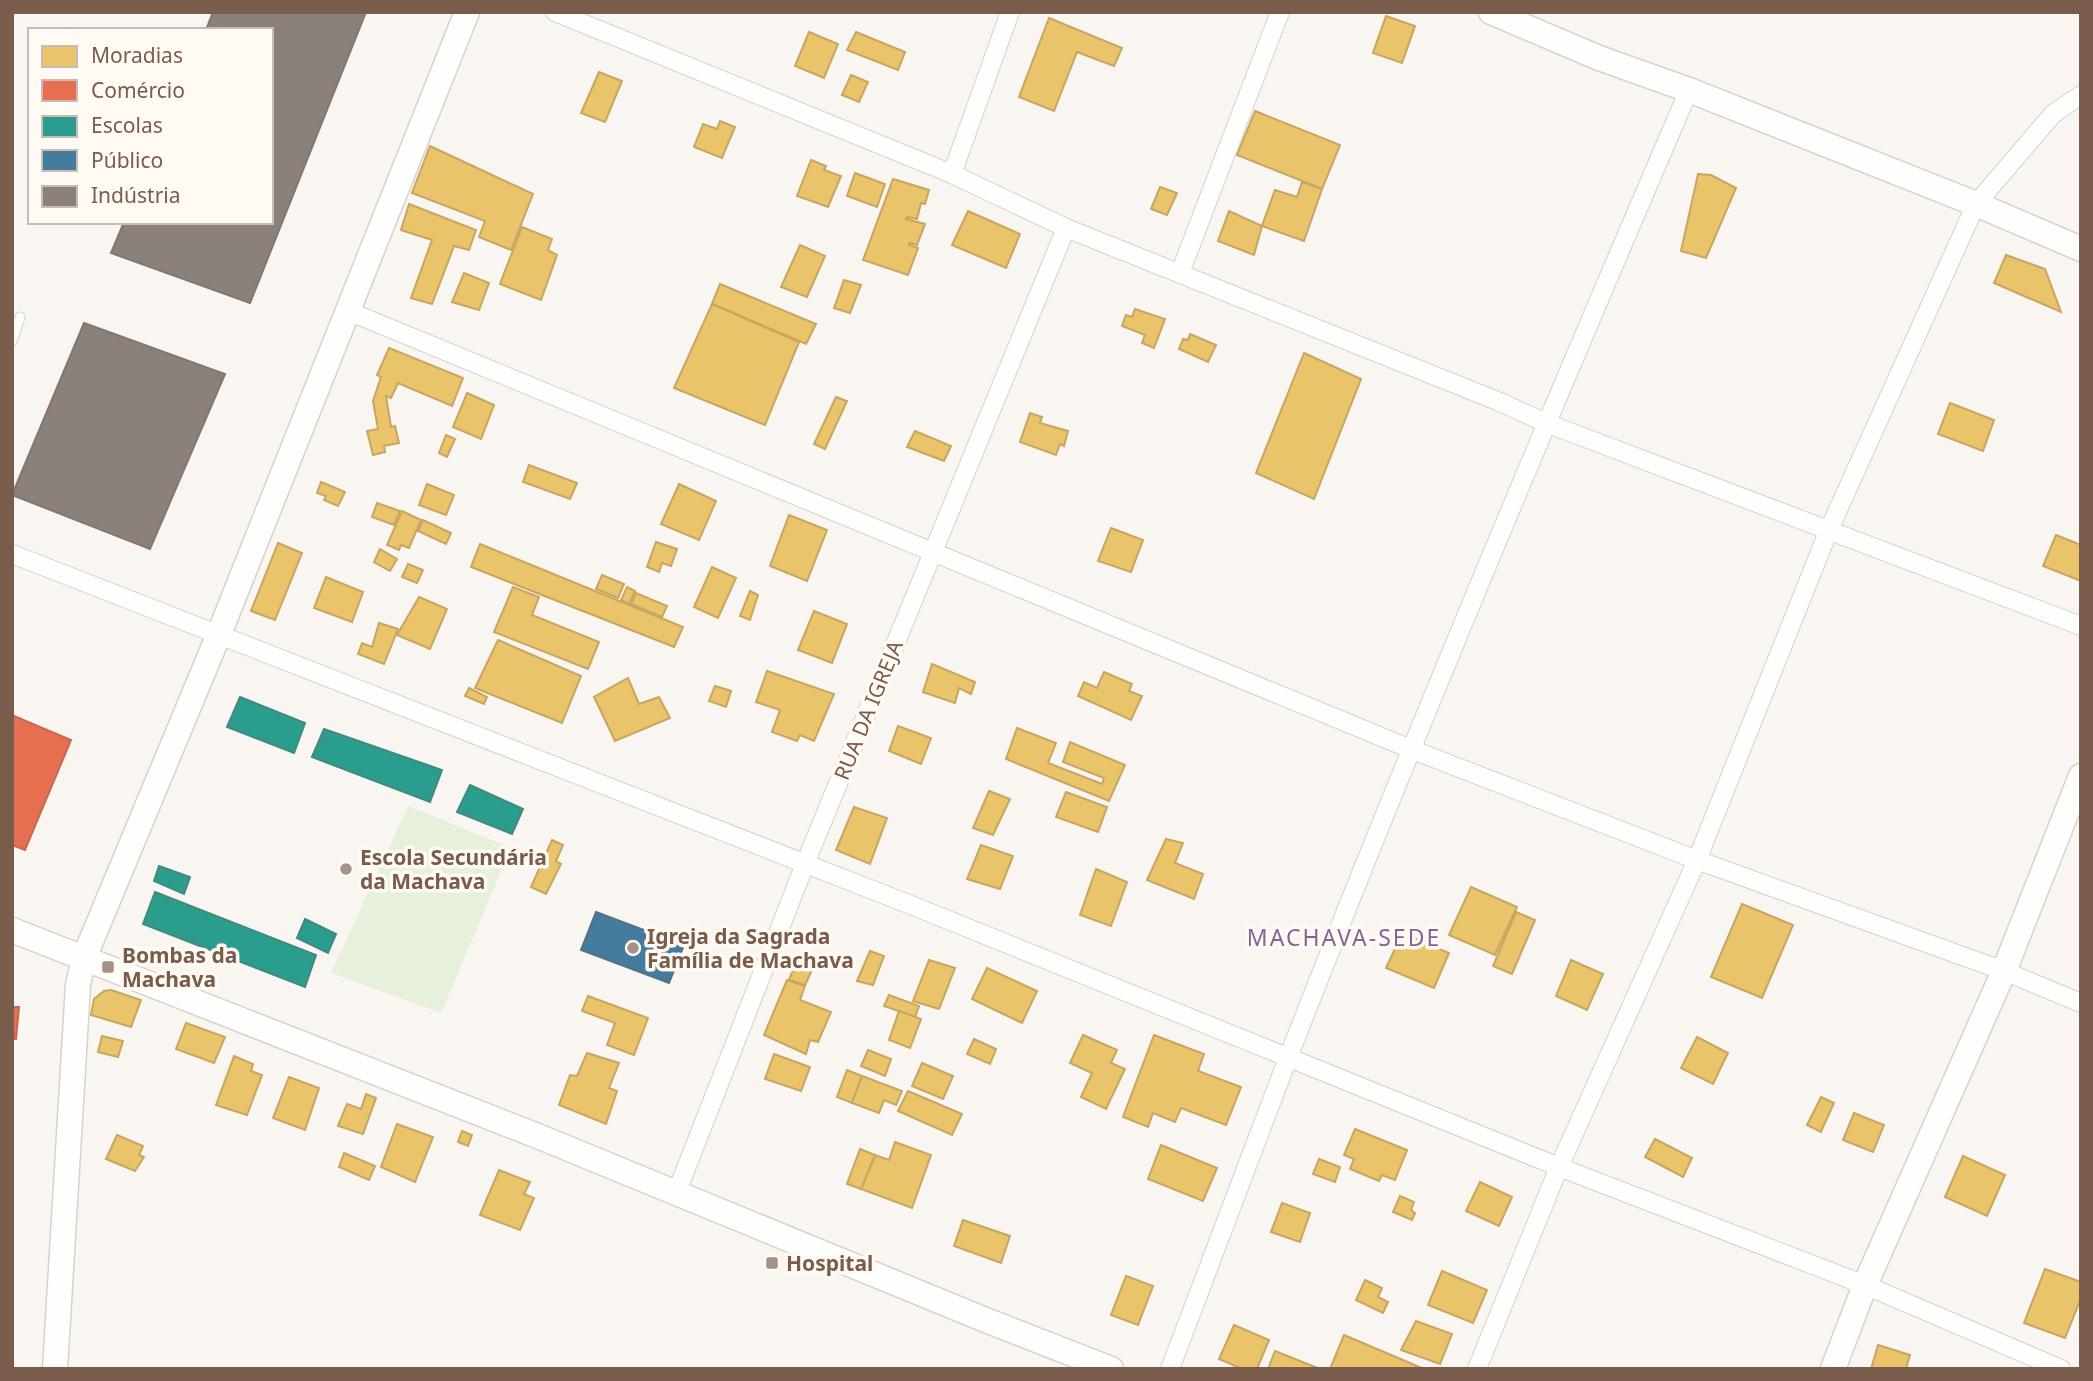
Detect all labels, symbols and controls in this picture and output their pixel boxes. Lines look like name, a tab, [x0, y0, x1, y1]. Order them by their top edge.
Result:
legend	[28, 28, 273, 224]
text: Moradias	[91, 41, 183, 69]
text: Comércio	[91, 76, 185, 104]
text: Escolas	[91, 111, 163, 139]
text: Público	[91, 146, 163, 174]
text: Indústria	[91, 181, 181, 209]
street label: RUA DA IGREJA	[827, 635, 909, 784]
place label: Escola Secundária da Machava	[360, 843, 547, 895]
marker: Escola Secundária da Machava	[338, 861, 354, 877]
district label: MACHAVA-SEDE	[1247, 921, 1441, 953]
place label: Igreja da Sagrada Família de Machava	[647, 922, 854, 974]
marker: Igreja da Sagrada Família de Machava	[625, 940, 641, 956]
place label: Bombas da Machava	[122, 941, 237, 993]
marker: Bombas da Machava	[100, 959, 116, 975]
place label: Hospital	[786, 1249, 873, 1277]
marker: Hospital	[764, 1255, 780, 1271]

